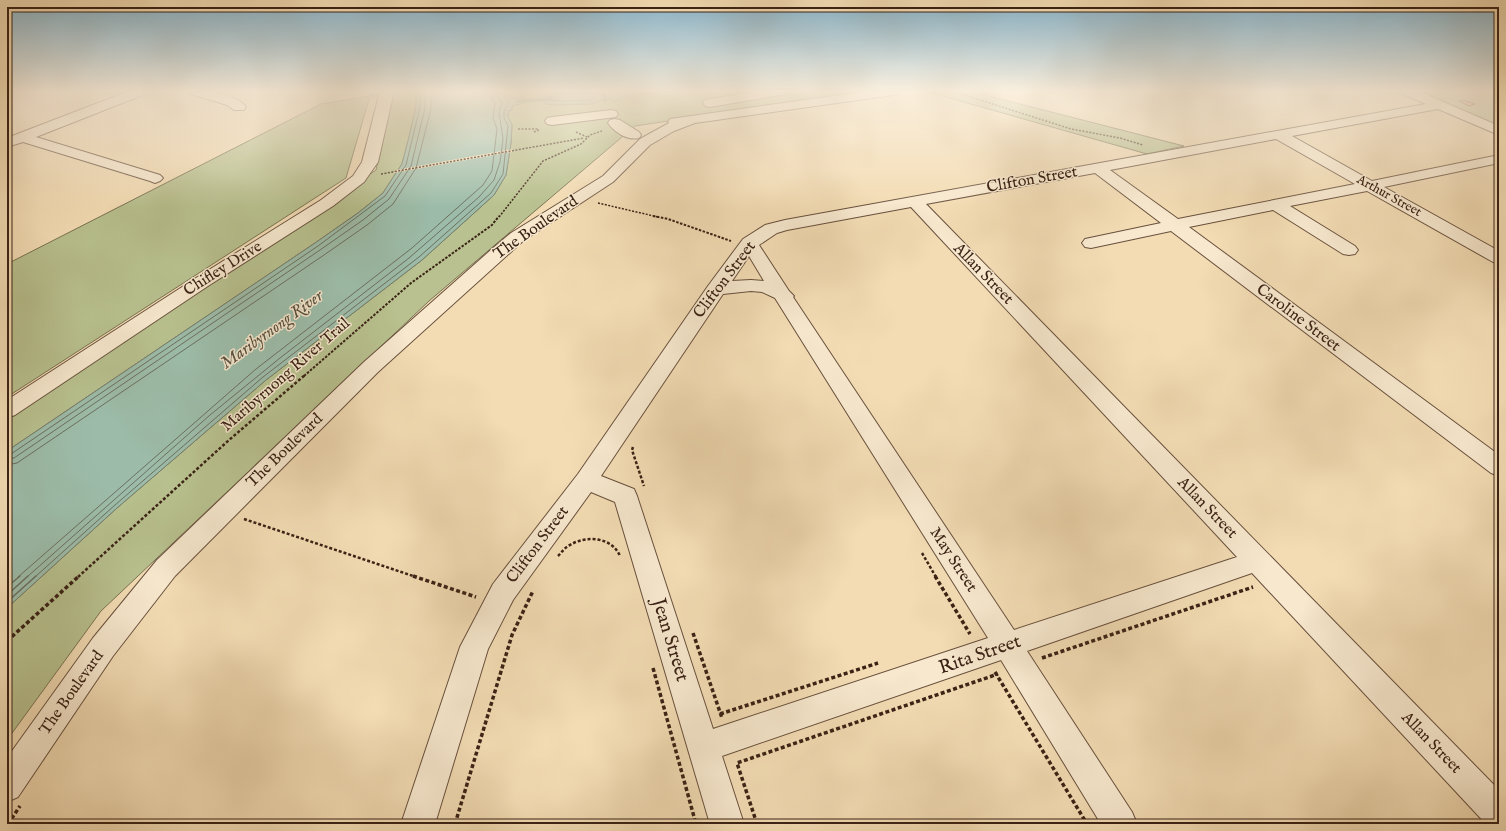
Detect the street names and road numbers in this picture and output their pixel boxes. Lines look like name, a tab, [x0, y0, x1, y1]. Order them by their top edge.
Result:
street label: Clifton Street	[985, 162, 1079, 198]
street label: Arthur Street	[1353, 171, 1425, 221]
street label: The Boulevard	[490, 191, 582, 264]
street label: Chifley Drive	[180, 237, 266, 301]
street label: Clifton Street	[689, 237, 761, 323]
street label: Allan Street	[948, 238, 1018, 309]
street label: Caroline Street	[1252, 280, 1345, 357]
street label: Maribyrnong River Trail	[218, 313, 355, 436]
street label: The Boulevard	[243, 409, 328, 492]
street label: Allan Street	[1172, 472, 1242, 543]
street label: Clifton Street	[502, 502, 574, 588]
street label: May Street	[925, 524, 982, 596]
street label: Jean Street	[645, 594, 694, 685]
street label: Rita Street	[936, 630, 1025, 680]
street label: The Boulevard	[36, 647, 109, 739]
street label: Allan Street	[1396, 707, 1466, 778]

